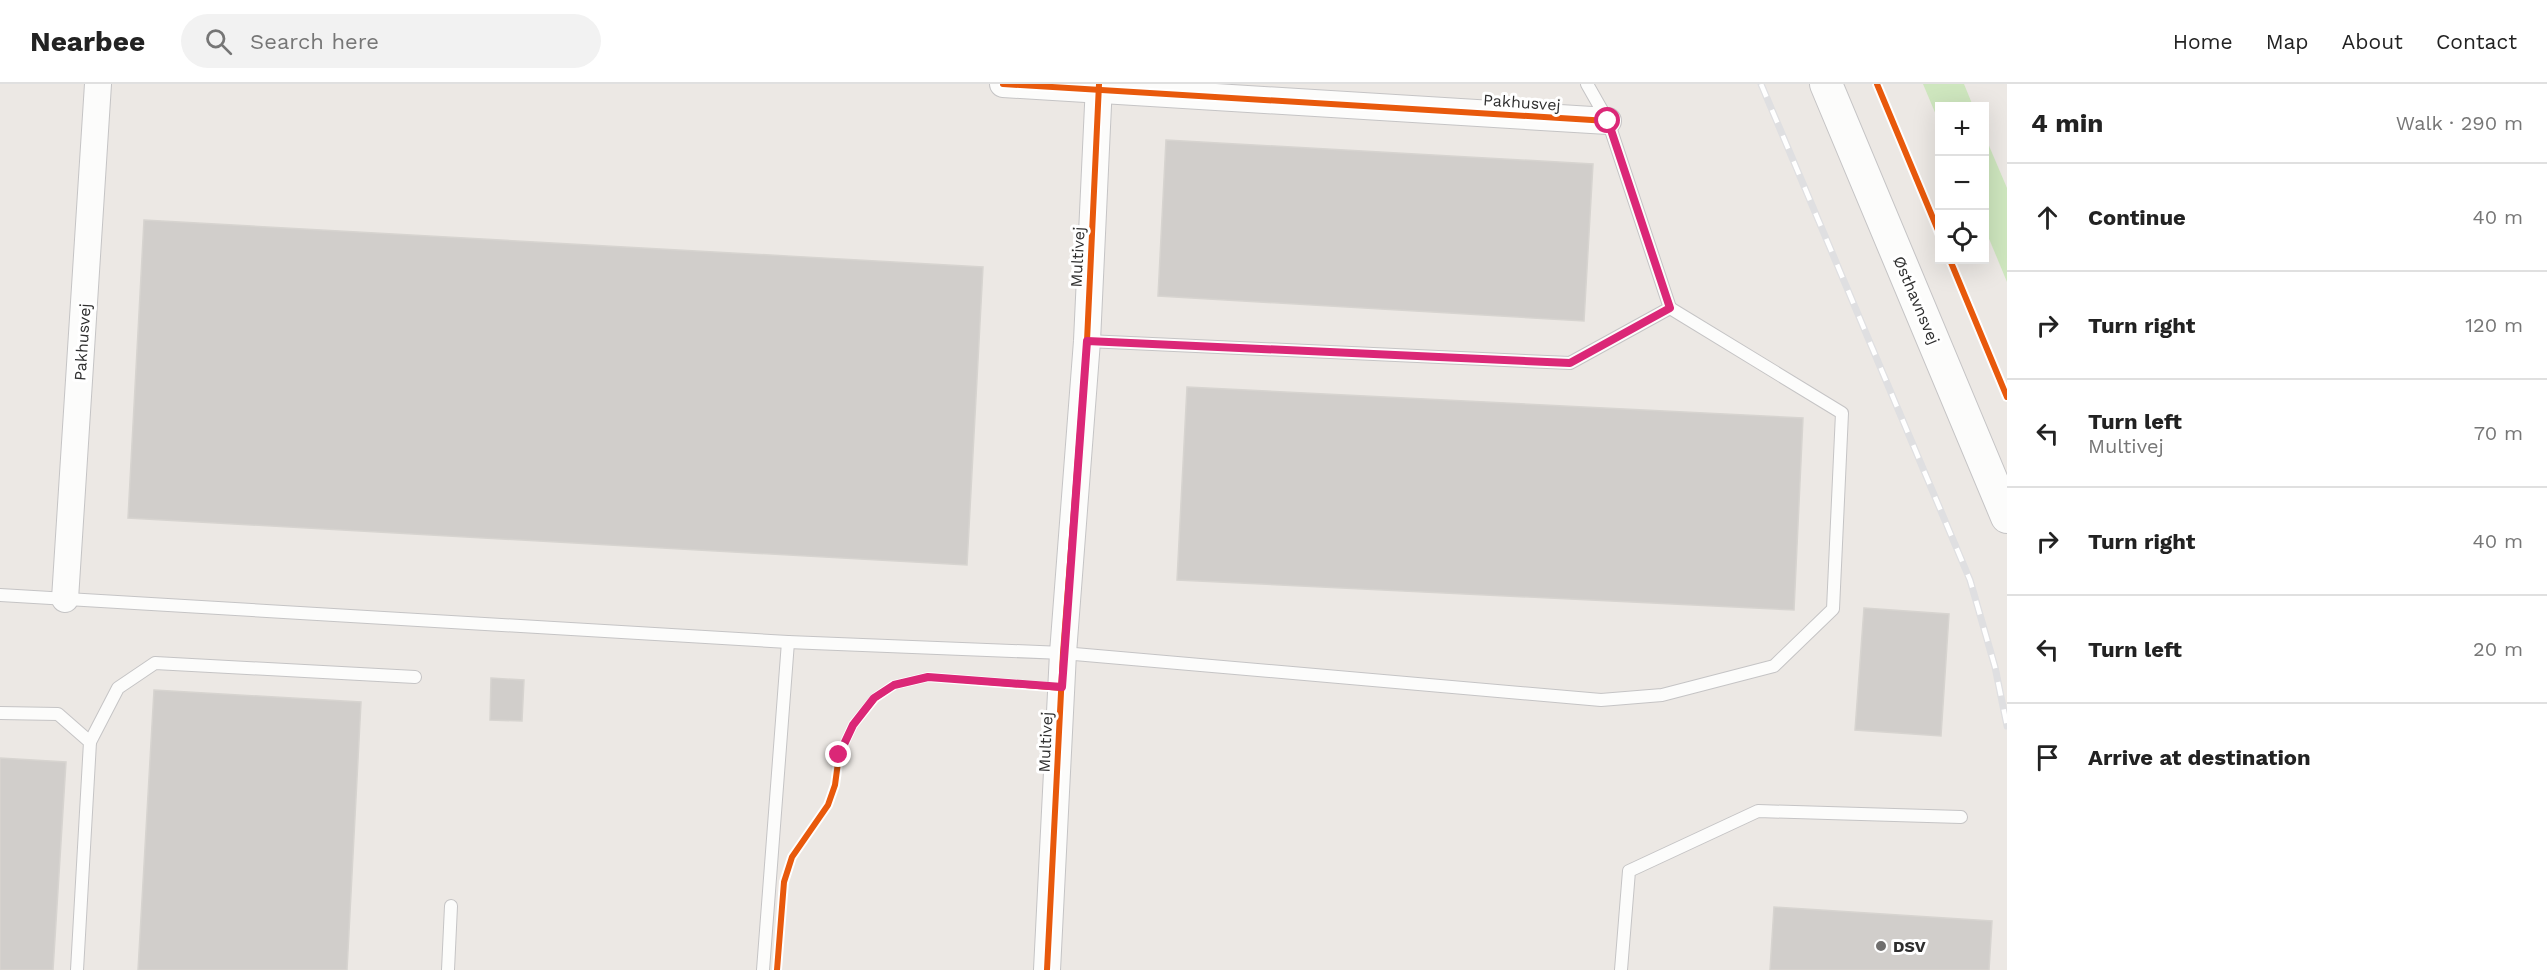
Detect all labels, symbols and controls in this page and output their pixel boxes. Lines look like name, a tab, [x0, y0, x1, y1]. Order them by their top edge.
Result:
search box	[181, 14, 601, 68]
text: Nearbee	[30, 25, 145, 58]
icon: search	[202, 25, 235, 58]
text: Search here	[250, 29, 379, 54]
text: Home	[2173, 29, 2233, 54]
text: Map	[2266, 29, 2309, 54]
text: About	[2342, 29, 2403, 54]
text: Contact	[2436, 29, 2517, 54]
street label: Pakhusvej	[1483, 90, 1561, 115]
map controls	[1935, 102, 1989, 264]
button: +	[1935, 102, 1989, 156]
route start	[1594, 107, 1620, 133]
text: 4 min	[2031, 108, 2103, 138]
text: Walk · 290 m	[2396, 111, 2523, 135]
button: −	[1935, 156, 1989, 210]
icon: ahead	[2031, 201, 2064, 234]
text: Continue	[2088, 205, 2186, 230]
text: 40 m	[2472, 205, 2523, 229]
button: locate	[1935, 210, 1989, 264]
street label: Multivej	[1066, 226, 1089, 288]
street label: Østhavnsvej	[1889, 253, 1944, 347]
street label: Pakhusvej	[70, 303, 95, 381]
icon: right	[2031, 309, 2064, 342]
text: Turn right	[2088, 313, 2195, 338]
text: 120 m	[2465, 313, 2523, 337]
text: Turn left	[2088, 409, 2182, 434]
icon: left	[2031, 417, 2064, 450]
text: 70 m	[2474, 421, 2523, 445]
text: Multivej	[2088, 434, 2164, 458]
icon: right	[2031, 525, 2064, 558]
text: Turn right	[2088, 529, 2195, 554]
text: 40 m	[2472, 529, 2523, 553]
icon: left	[2031, 633, 2064, 666]
text: Turn left	[2088, 637, 2182, 662]
text: 20 m	[2473, 637, 2523, 661]
street label: Multivej	[1034, 711, 1057, 773]
route end	[825, 741, 851, 767]
icon: arrive	[2031, 741, 2064, 774]
text: Arrive at destination	[2088, 745, 2311, 770]
place label: DSV	[1893, 937, 1926, 956]
marker: DSV	[1874, 939, 1888, 953]

